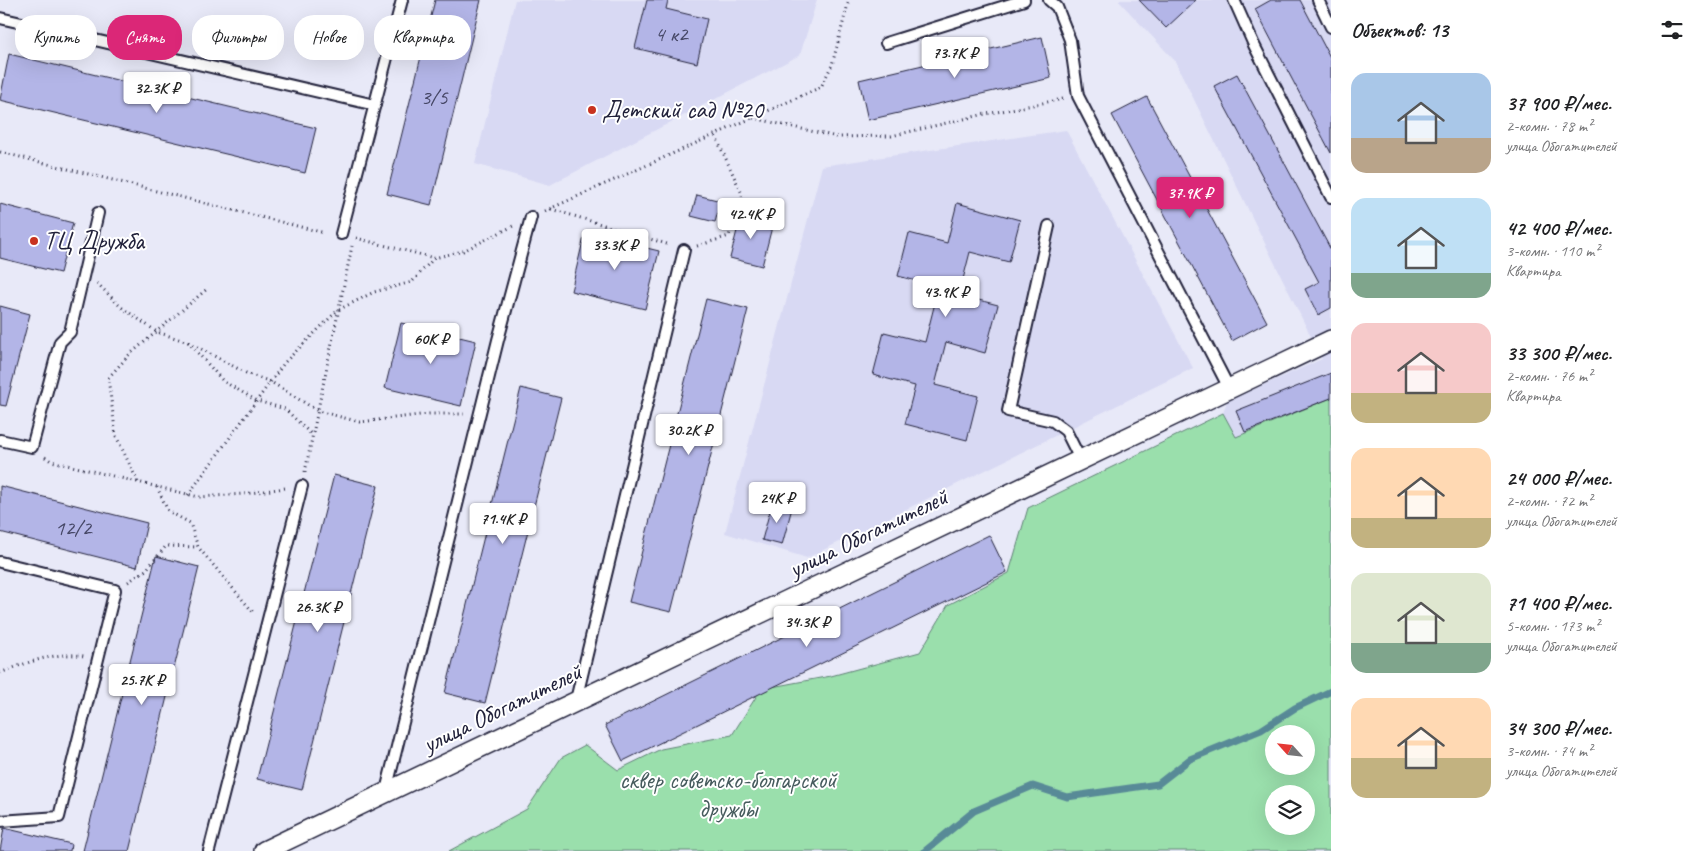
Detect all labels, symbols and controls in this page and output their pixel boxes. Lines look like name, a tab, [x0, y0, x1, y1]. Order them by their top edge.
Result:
chip: Купить	[15, 15, 97, 60]
chip: Снять	[107, 15, 182, 60]
chip: Фильтры	[192, 15, 284, 60]
chip: Новое	[294, 15, 364, 60]
chip: Квартира	[374, 15, 471, 60]
icon: filters	[1658, 16, 1686, 44]
text: Объектов: 13	[1351, 17, 1448, 43]
house number: 4 к2	[654, 20, 690, 48]
pin: 73.7K ₽	[909, 36, 1001, 79]
text: 73.7K ₽	[933, 43, 977, 63]
pin: 32.3K ₽	[111, 72, 203, 114]
text: 32.3K ₽	[134, 78, 180, 98]
house number: 3/5	[420, 83, 449, 111]
text: 37 900 ₽/мес.	[1506, 90, 1611, 116]
icon: home	[1391, 93, 1451, 153]
place label: Детский сад №20	[602, 94, 765, 126]
marker: Детский сад №20	[586, 104, 598, 116]
text: 2-комн. · 78 m²	[1506, 116, 1592, 136]
text: улица Обогатителей	[1506, 136, 1617, 156]
pin: 37.9K ₽	[1144, 176, 1236, 219]
text: 37.9K ₽	[1168, 183, 1212, 203]
pin: 42.4K ₽	[705, 198, 797, 240]
text: 42.4K ₽	[728, 204, 774, 224]
text: 42 400 ₽/мес.	[1506, 215, 1612, 241]
icon: home	[1391, 218, 1451, 278]
place label: ТЦ Дружба	[44, 225, 146, 257]
pin: 33.3K ₽	[569, 228, 661, 271]
marker: ТЦ Дружба	[28, 235, 40, 247]
text: 33.3K ₽	[592, 235, 638, 255]
text: 3-комн. · 110 m²	[1506, 241, 1599, 261]
text: Квартира	[1506, 261, 1561, 281]
pin: 43.9K ₽	[900, 276, 992, 318]
text: 43.9K ₽	[924, 282, 968, 302]
pin: 60K ₽	[396, 322, 466, 365]
text: 60K ₽	[413, 329, 449, 349]
text: 33 300 ₽/мес.	[1506, 340, 1612, 366]
icon: home	[1391, 343, 1451, 403]
text: 2-комн. · 76 m²	[1506, 366, 1592, 386]
text: Квартира	[1506, 386, 1561, 406]
pin: 30.2K ₽	[643, 414, 735, 456]
text: 30.2K ₽	[666, 420, 712, 440]
text: 24 000 ₽/мес.	[1506, 465, 1612, 491]
icon: home	[1391, 468, 1451, 528]
street label: улица Обогатителей	[781, 480, 954, 586]
pin: 24K ₽	[742, 482, 812, 524]
text: 24K ₽	[760, 488, 794, 508]
text: 2-комн. · 72 m²	[1506, 491, 1592, 511]
pin: 71.4K ₽	[457, 502, 549, 545]
text: 71.4K ₽	[481, 509, 525, 529]
text: улица Обогатителей	[1506, 511, 1617, 531]
house number: 12/2	[55, 514, 94, 542]
pin: 26.3K ₽	[272, 590, 364, 633]
text: 71 400 ₽/мес.	[1506, 590, 1612, 616]
icon: home	[1391, 593, 1451, 653]
text: 26.3K ₽	[295, 597, 341, 617]
pin: 34.3K ₽	[761, 606, 853, 648]
text: 34.3K ₽	[784, 612, 830, 632]
text: 5-комн. · 173 m²	[1506, 616, 1599, 636]
text: улица Обогатителей	[1506, 636, 1617, 656]
street label: улица Обогатителей	[415, 655, 588, 761]
pin: 25.7K ₽	[96, 664, 188, 706]
text: 25.7K ₽	[120, 670, 164, 690]
text: 34 300 ₽/мес.	[1506, 715, 1612, 741]
icon: home	[1391, 718, 1451, 778]
north arrow	[1265, 725, 1315, 775]
map controls	[1265, 725, 1315, 835]
text: 3-комн. · 74 m²	[1506, 741, 1592, 761]
text: улица Обогатителей	[1506, 761, 1617, 781]
park label: сквер советско-болгарской дружбы	[620, 764, 838, 825]
button: layers	[1265, 785, 1315, 835]

